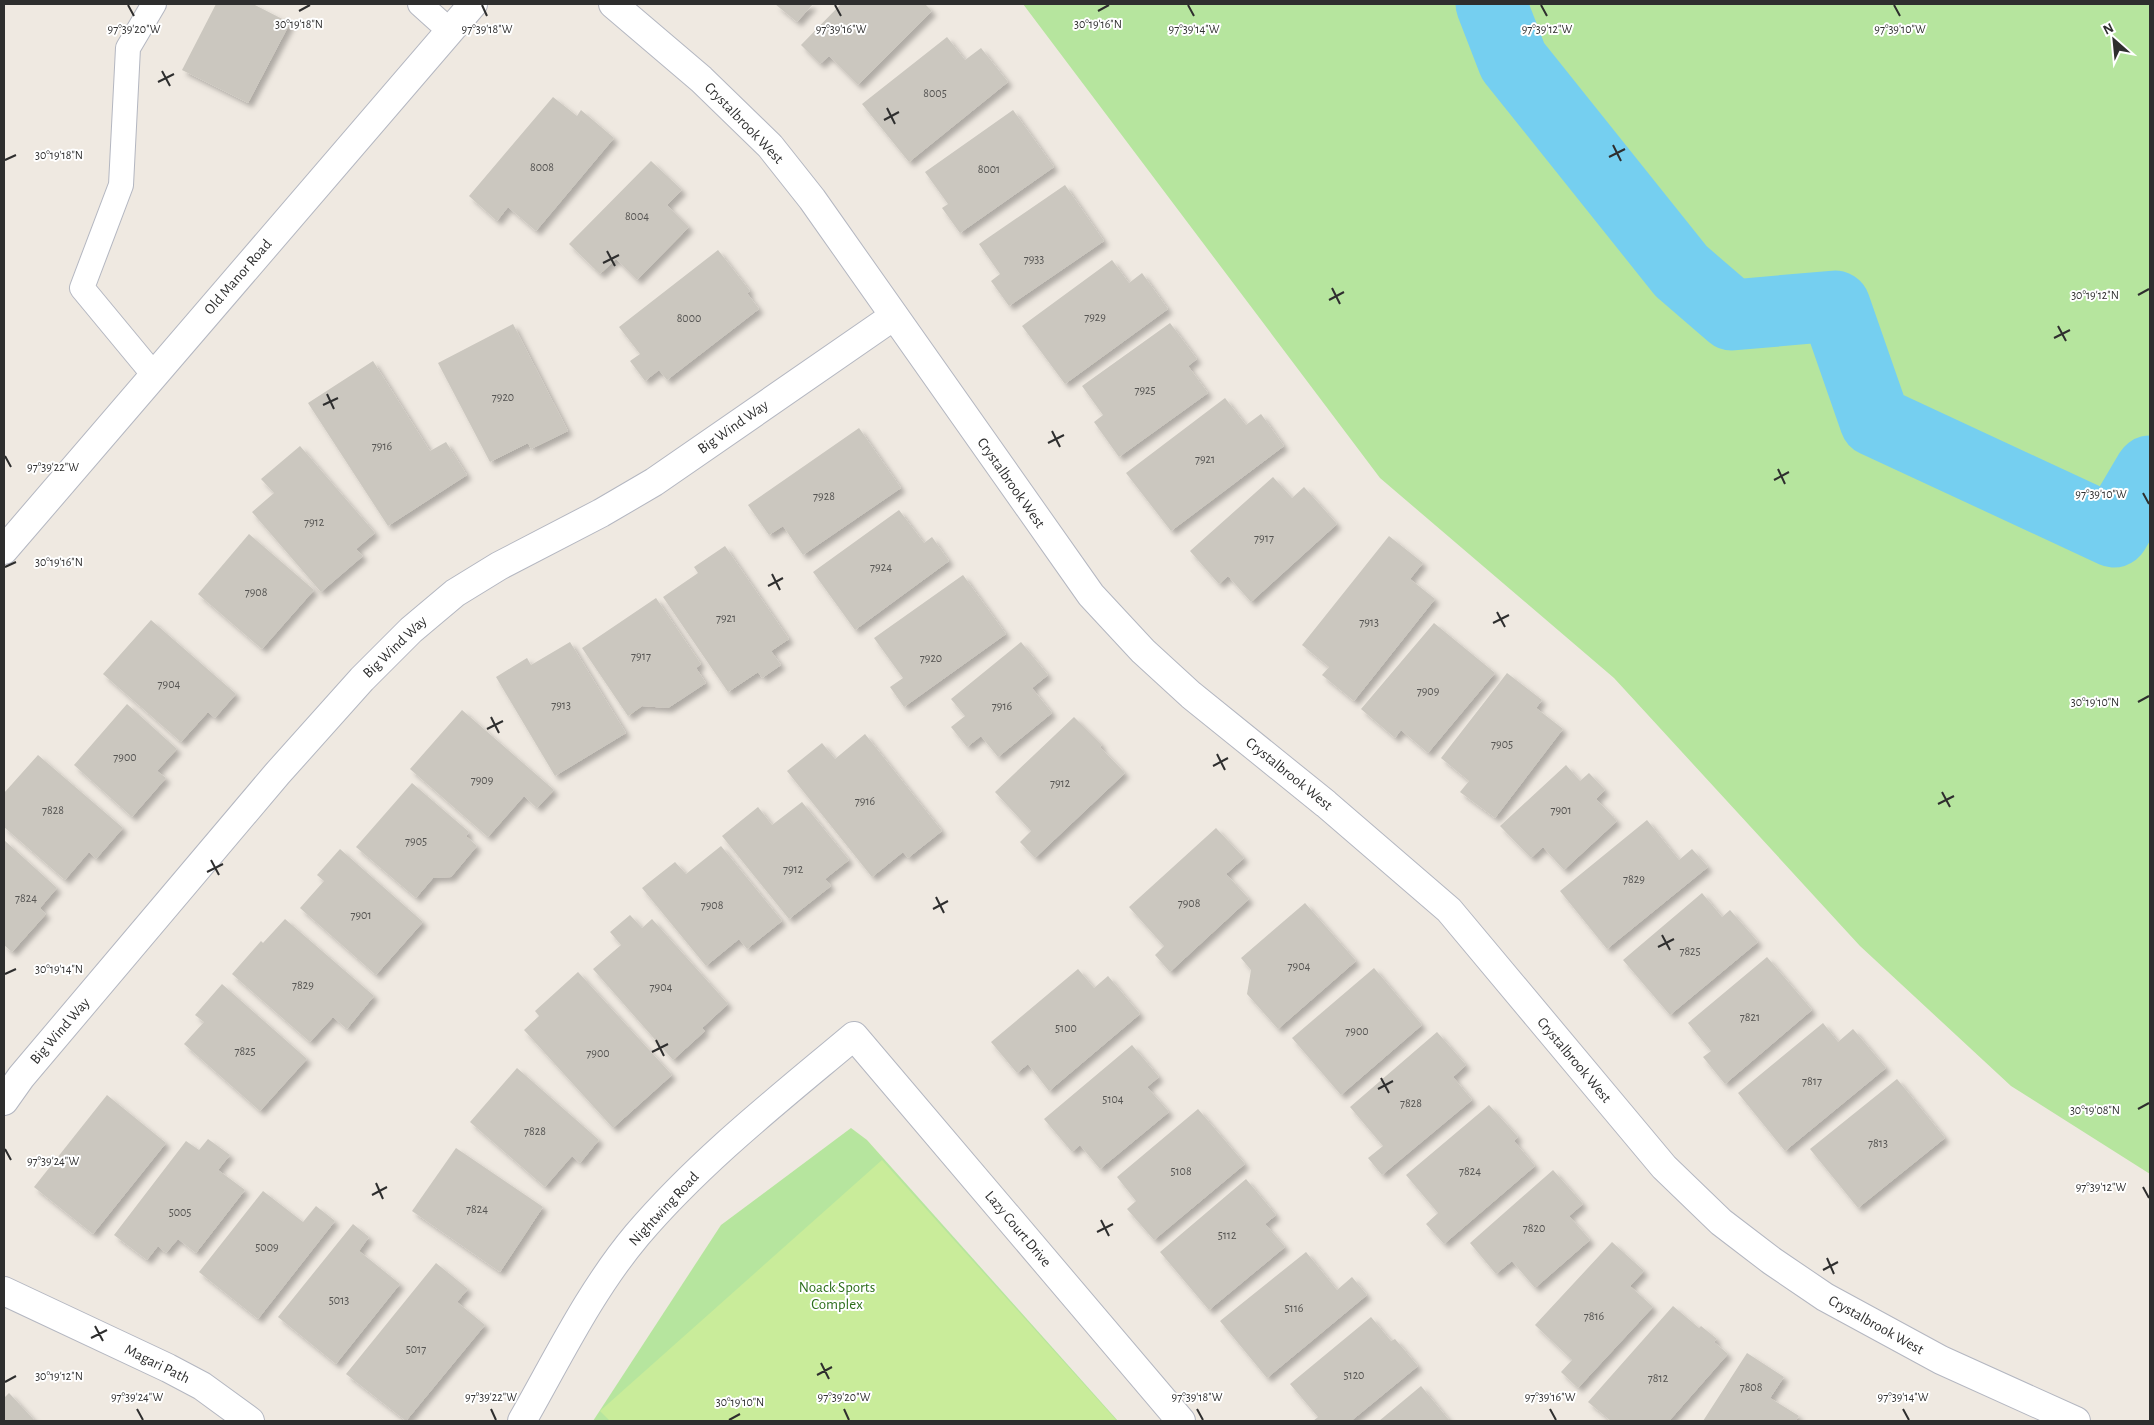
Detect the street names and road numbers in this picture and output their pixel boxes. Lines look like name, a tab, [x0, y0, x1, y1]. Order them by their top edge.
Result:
street label: Crystalbrook West	[702, 80, 786, 167]
street label: Old Manor Road	[201, 236, 275, 317]
street label: Big Wind Way	[695, 397, 771, 457]
street label: Crystalbrook West	[974, 435, 1048, 531]
street label: Big Wind Way	[360, 613, 430, 681]
street label: Crystalbrook West	[1243, 735, 1335, 813]
street label: Big Wind Way	[27, 995, 93, 1067]
street label: Crystalbrook West	[1534, 1014, 1614, 1106]
street label: Nightwing Road	[626, 1169, 702, 1249]
street label: Lazy Court Drive	[982, 1188, 1054, 1270]
street label: Crystalbrook West	[1826, 1293, 1926, 1357]
street label: Magari Path	[122, 1342, 192, 1386]

